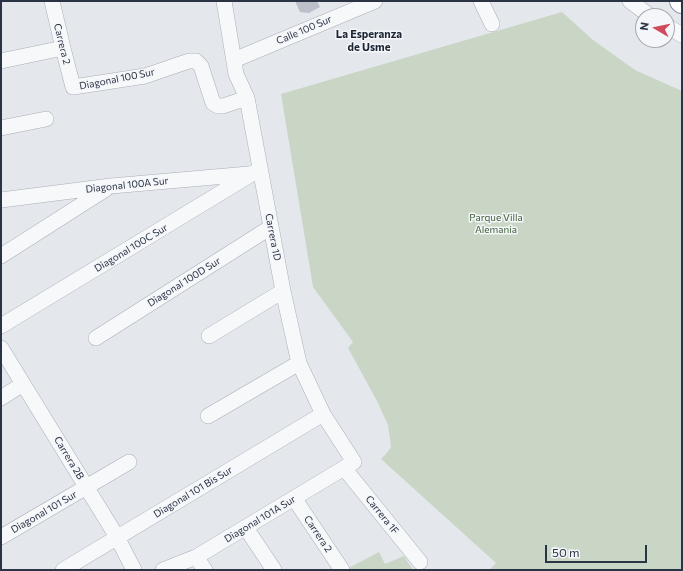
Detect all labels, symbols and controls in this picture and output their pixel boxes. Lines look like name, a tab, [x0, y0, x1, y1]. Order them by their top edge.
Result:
north arrow	[635, 8, 675, 48]
street label: Calle 100 Sur	[274, 13, 334, 47]
text: N	[637, 21, 651, 31]
street label: Carrera 2	[51, 22, 73, 66]
district label: La Esperanza de Usme	[336, 27, 402, 53]
street label: Diagonal 100 Sur	[78, 66, 156, 92]
street label: Diagonal 100A Sur	[85, 175, 169, 195]
street label: Carrera 1D	[263, 212, 283, 262]
park label: Parque Villa Alemania	[469, 212, 523, 236]
street label: Diagonal 100C Sur	[92, 221, 170, 275]
street label: Diagonal 100D Sur	[145, 255, 223, 309]
street label: Carrera 2B	[51, 434, 87, 482]
street label: Diagonal 101 Bis Sur	[151, 464, 235, 520]
street label: Diagonal 101 Sur	[9, 488, 79, 536]
street label: Diagonal 101A Sur	[222, 493, 298, 545]
street label: Carrera 1F	[363, 493, 401, 537]
street label: Carrera 2	[301, 513, 335, 555]
scale bar	[547, 537, 649, 563]
text: 50 m	[552, 545, 580, 559]

